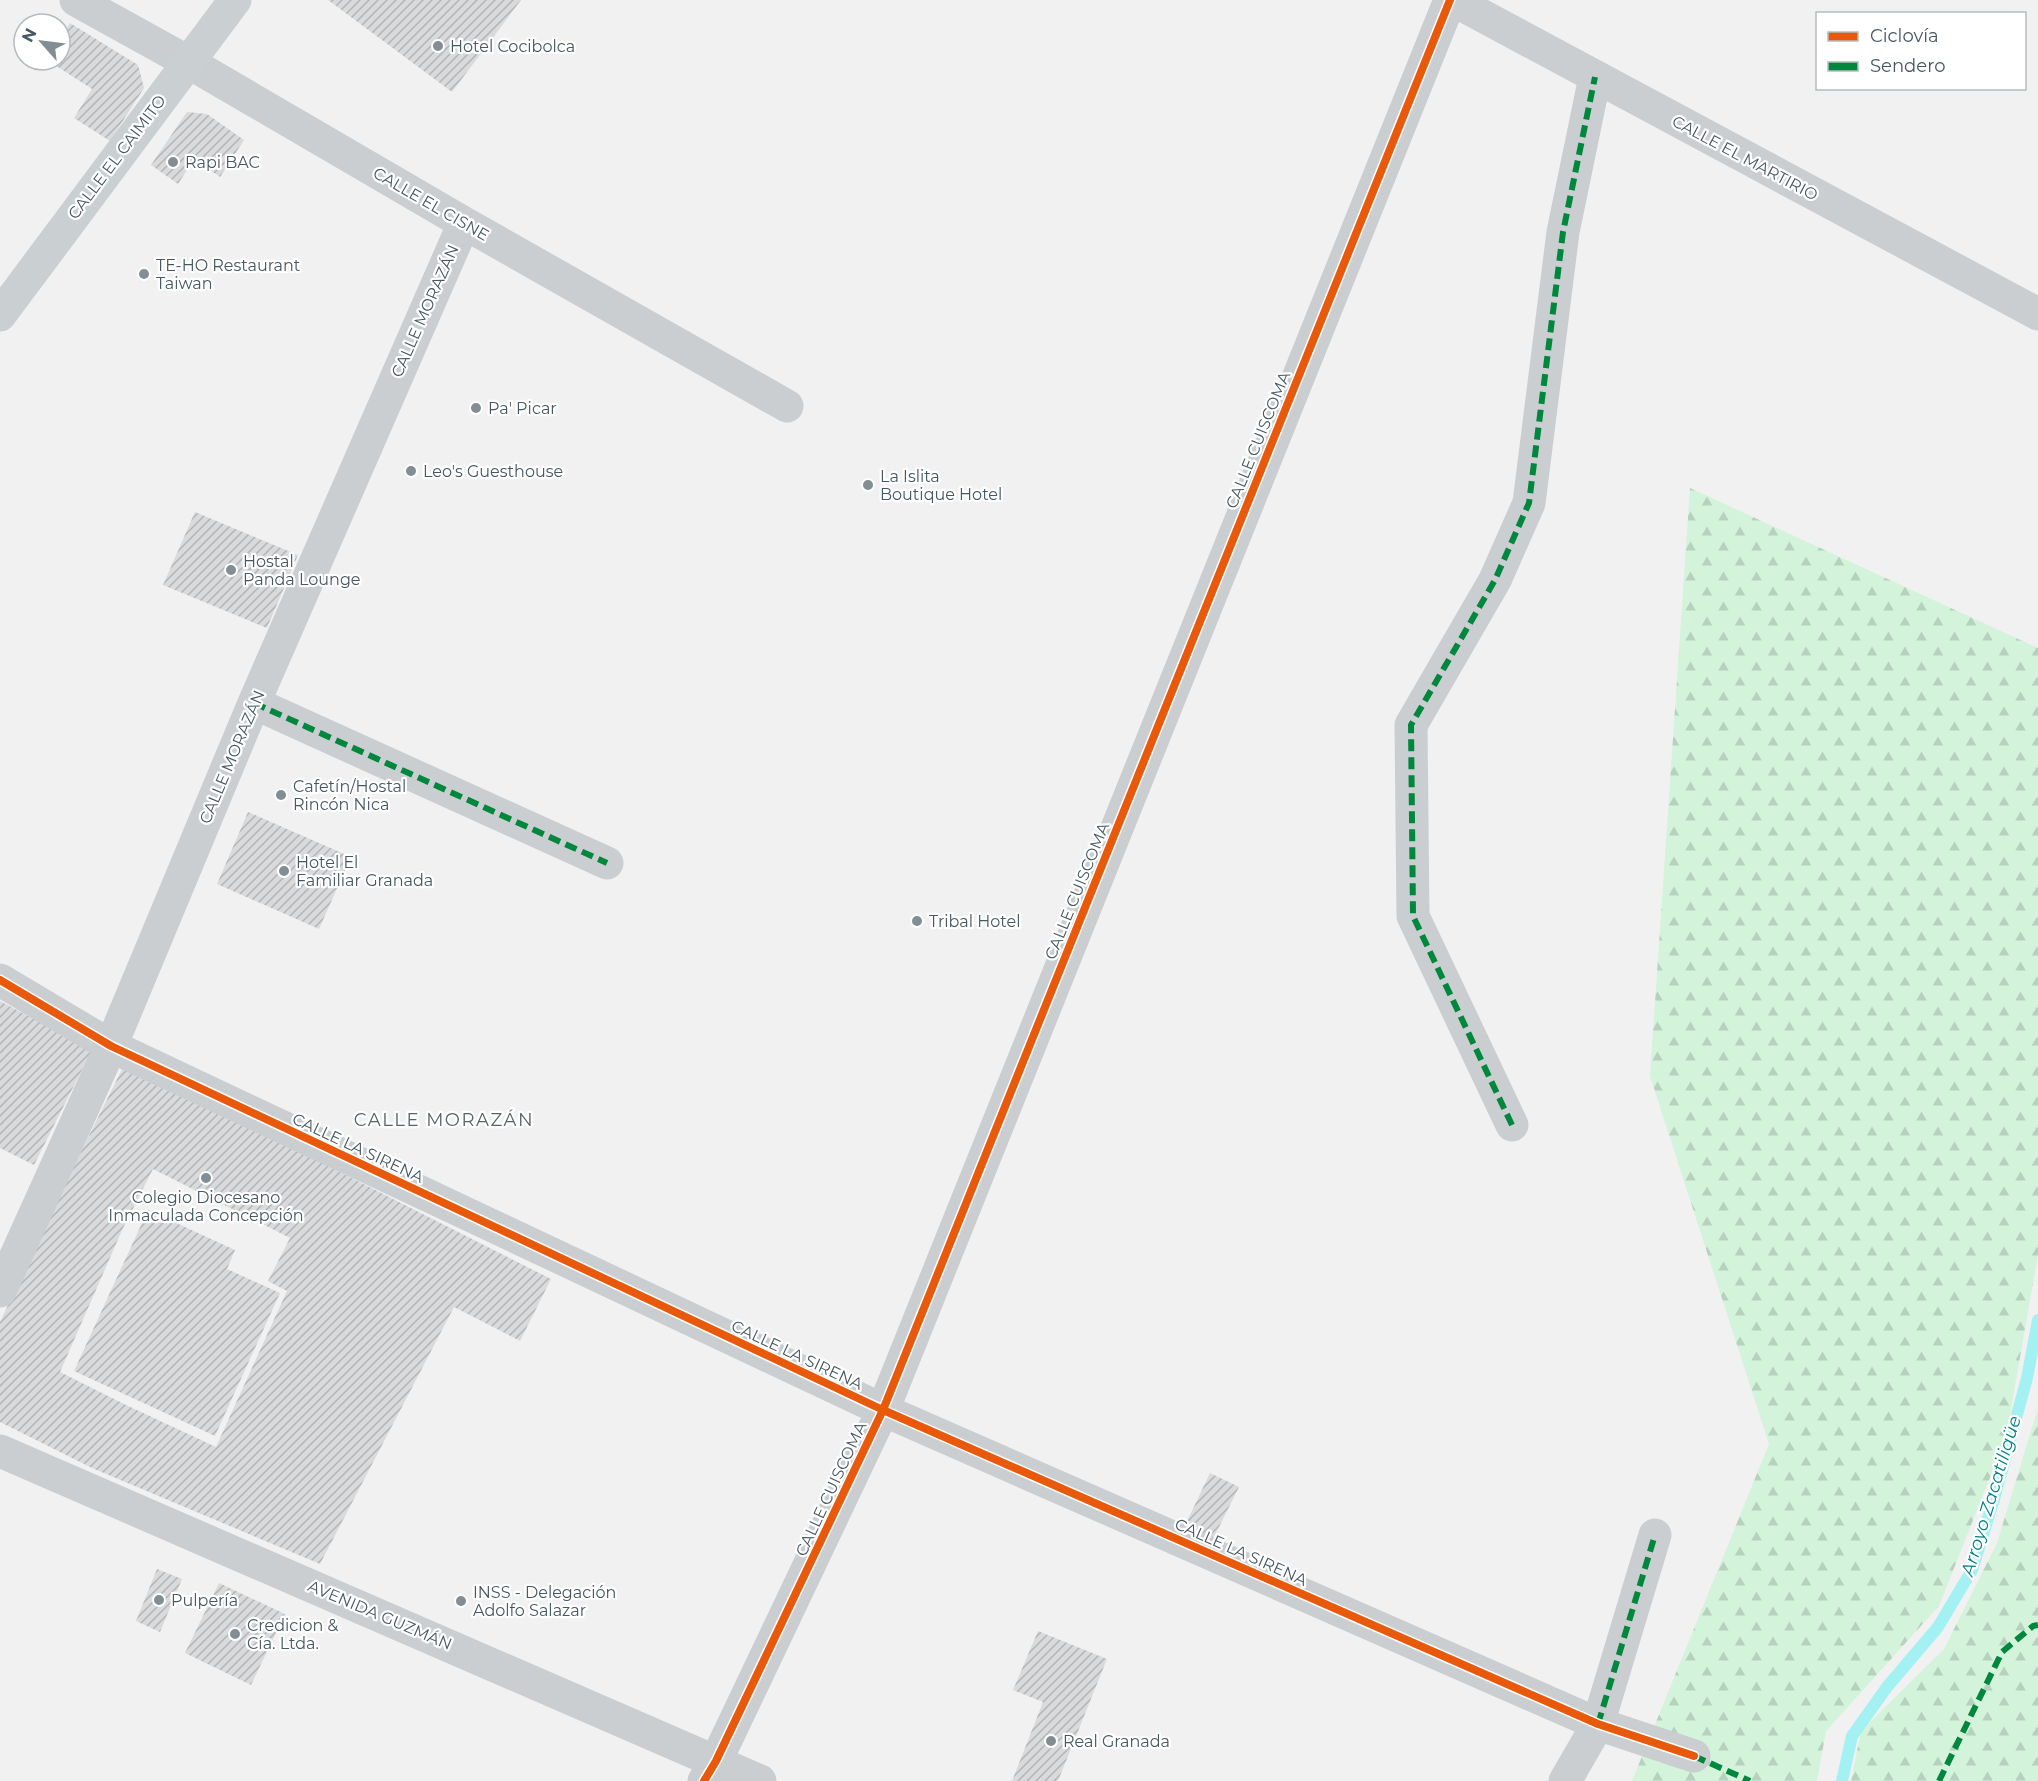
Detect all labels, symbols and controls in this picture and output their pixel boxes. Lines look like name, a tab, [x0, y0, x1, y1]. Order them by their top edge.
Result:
north arrow	[12, 12, 72, 72]
legend	[1816, 12, 2026, 90]
text: N	[18, 25, 41, 45]
text: Ciclovía	[1870, 25, 1939, 47]
place label: Hotel Cocibolca	[450, 37, 575, 56]
marker: Hotel Cocibolca	[431, 39, 445, 53]
text: Sendero	[1870, 55, 1945, 77]
street label: CALLE EL CAIMITO	[64, 91, 170, 223]
street label: CALLE EL MARTIRIO	[1669, 111, 1821, 205]
place label: Rapi BAC	[185, 153, 260, 172]
marker: Rapi BAC	[166, 155, 180, 169]
street label: CALLE EL CISNE	[370, 163, 492, 245]
street label: CALLE MORAZÁN	[387, 242, 463, 380]
place label: TE-HO Restaurant Taiwan	[156, 256, 301, 293]
marker: TE-HO Restaurant Taiwan	[137, 267, 151, 281]
street label: CALLE CUISCOMA	[1222, 368, 1294, 511]
place label: Pa' Picar	[488, 399, 557, 418]
marker: Pa' Picar	[469, 401, 483, 415]
place label: Leo's Guesthouse	[423, 462, 563, 481]
marker: Leo's Guesthouse	[404, 464, 418, 478]
place label: La Islita Boutique Hotel	[880, 467, 1002, 504]
marker: La Islita Boutique Hotel	[861, 478, 875, 492]
place label: Hostal Panda Lounge	[243, 552, 361, 589]
marker: Hostal Panda Lounge	[224, 563, 238, 577]
street label: CALLE MORAZÁN	[195, 688, 269, 826]
place label: Cafetín/Hostal Rincón Nica	[293, 777, 406, 814]
marker: Cafetín/Hostal Rincón Nica	[274, 788, 288, 802]
street label: CALLE CUISCOMA	[1041, 819, 1113, 962]
place label: Hotel El Familiar Granada	[296, 853, 433, 890]
marker: Hotel El Familiar Granada	[277, 864, 291, 878]
place label: Tribal Hotel	[929, 912, 1021, 931]
marker: Tribal Hotel	[910, 914, 924, 928]
street label: CALLE LA SIRENA	[289, 1109, 427, 1187]
district label: CALLE MORAZÁN	[354, 1109, 534, 1131]
marker: Colegio Diocesano Inmaculada Concepción	[199, 1171, 213, 1185]
place label: Colegio Diocesano Inmaculada Concepción	[108, 1188, 304, 1225]
street label: CALLE LA SIRENA	[728, 1316, 866, 1394]
water label: Arroyo Zacatiligüe	[1956, 1413, 2026, 1580]
street label: CALLE CUISCOMA	[792, 1418, 871, 1559]
street label: CALLE LA SIRENA	[1172, 1514, 1311, 1590]
street label: AVENIDA GUZMÁN	[305, 1576, 455, 1654]
place label: INSS - Delegación Adolfo Salazar	[473, 1583, 616, 1620]
place label: Pulpería	[171, 1591, 238, 1610]
marker: Pulpería	[152, 1593, 166, 1607]
marker: INSS - Delegación Adolfo Salazar	[454, 1594, 468, 1608]
place label: Credicion & Cía. Ltda.	[247, 1616, 339, 1653]
marker: Credicion & Cía. Ltda.	[228, 1627, 242, 1641]
place label: Real Granada	[1063, 1732, 1170, 1751]
marker: Real Granada	[1044, 1734, 1058, 1748]

